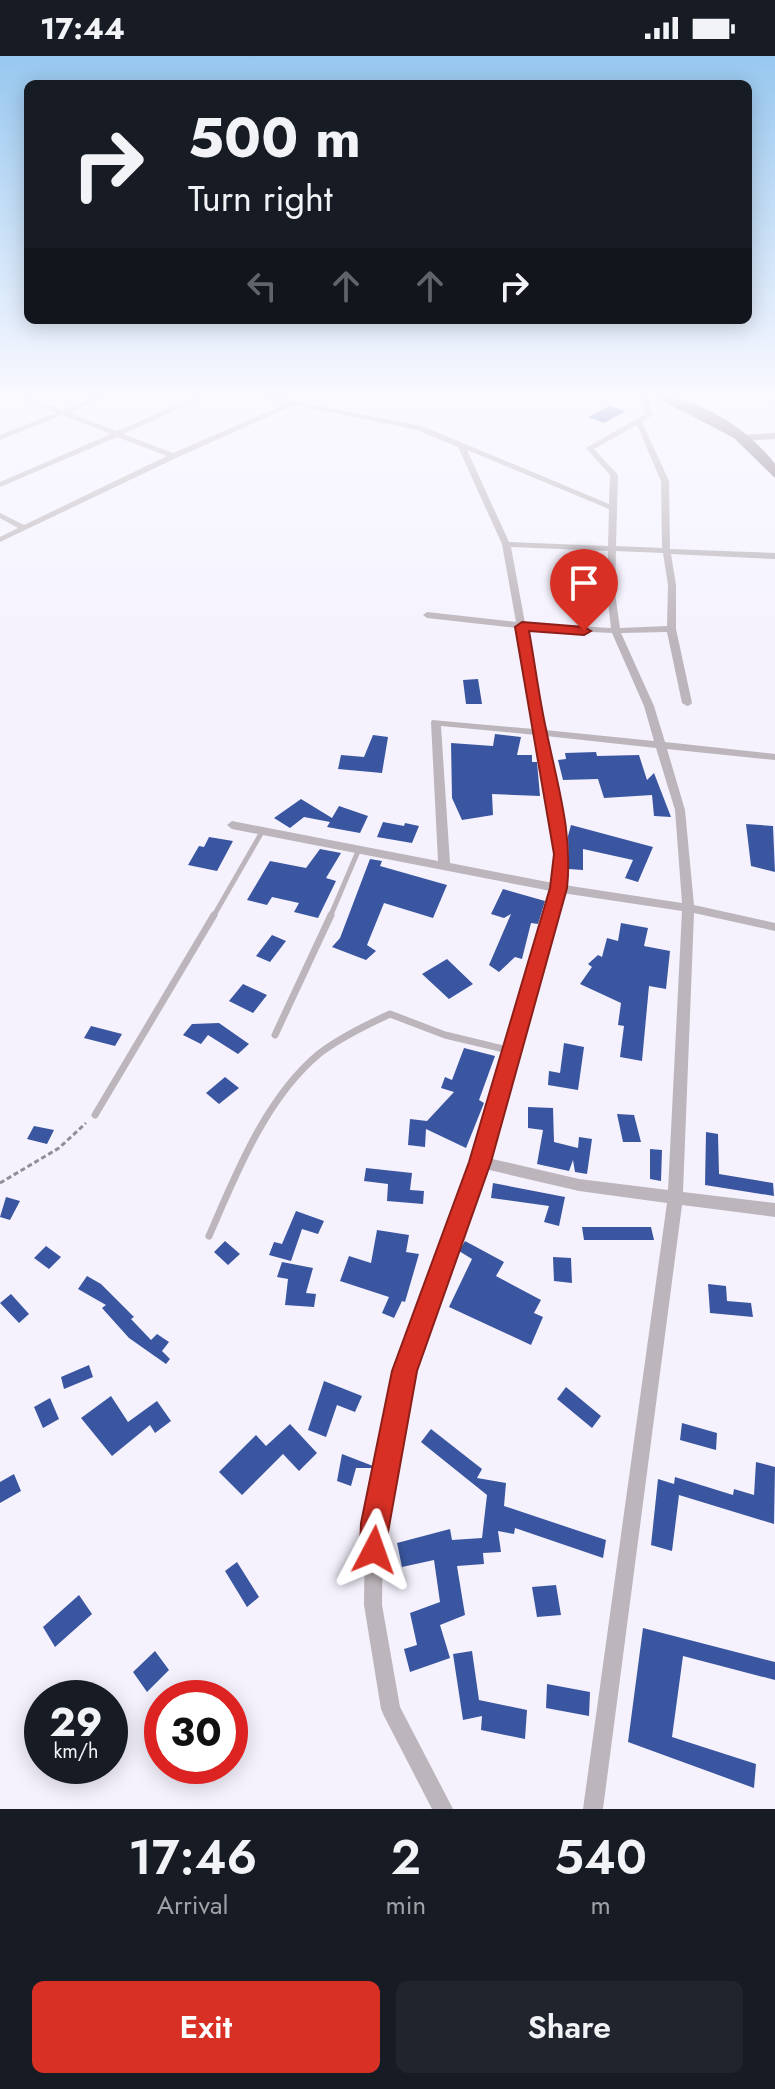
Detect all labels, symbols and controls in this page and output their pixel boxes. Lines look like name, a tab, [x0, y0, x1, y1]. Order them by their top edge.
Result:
text: 17:44	[40, 7, 125, 50]
text: 500 m	[188, 97, 361, 178]
icon: right	[56, 112, 160, 216]
text: Turn right	[188, 172, 333, 224]
icon: left	[240, 264, 284, 308]
icon: ahead	[324, 264, 368, 308]
icon: ahead	[408, 264, 452, 308]
icon: right	[492, 264, 536, 308]
pin	[550, 549, 618, 631]
icon: arrive	[562, 561, 606, 605]
position arrow	[332, 1508, 416, 1592]
speed limit sign: 30	[144, 1680, 248, 1784]
text: 29	[50, 1693, 103, 1751]
text: km/h	[53, 1737, 99, 1766]
text: 17:46	[128, 1823, 257, 1892]
text: 2	[391, 1823, 421, 1892]
text: 540	[554, 1823, 647, 1892]
text: Arrival	[157, 1886, 229, 1924]
text: min	[385, 1886, 426, 1924]
text: m	[590, 1886, 611, 1924]
button: Exit	[32, 1981, 380, 2073]
button: Share	[396, 1981, 743, 2073]

